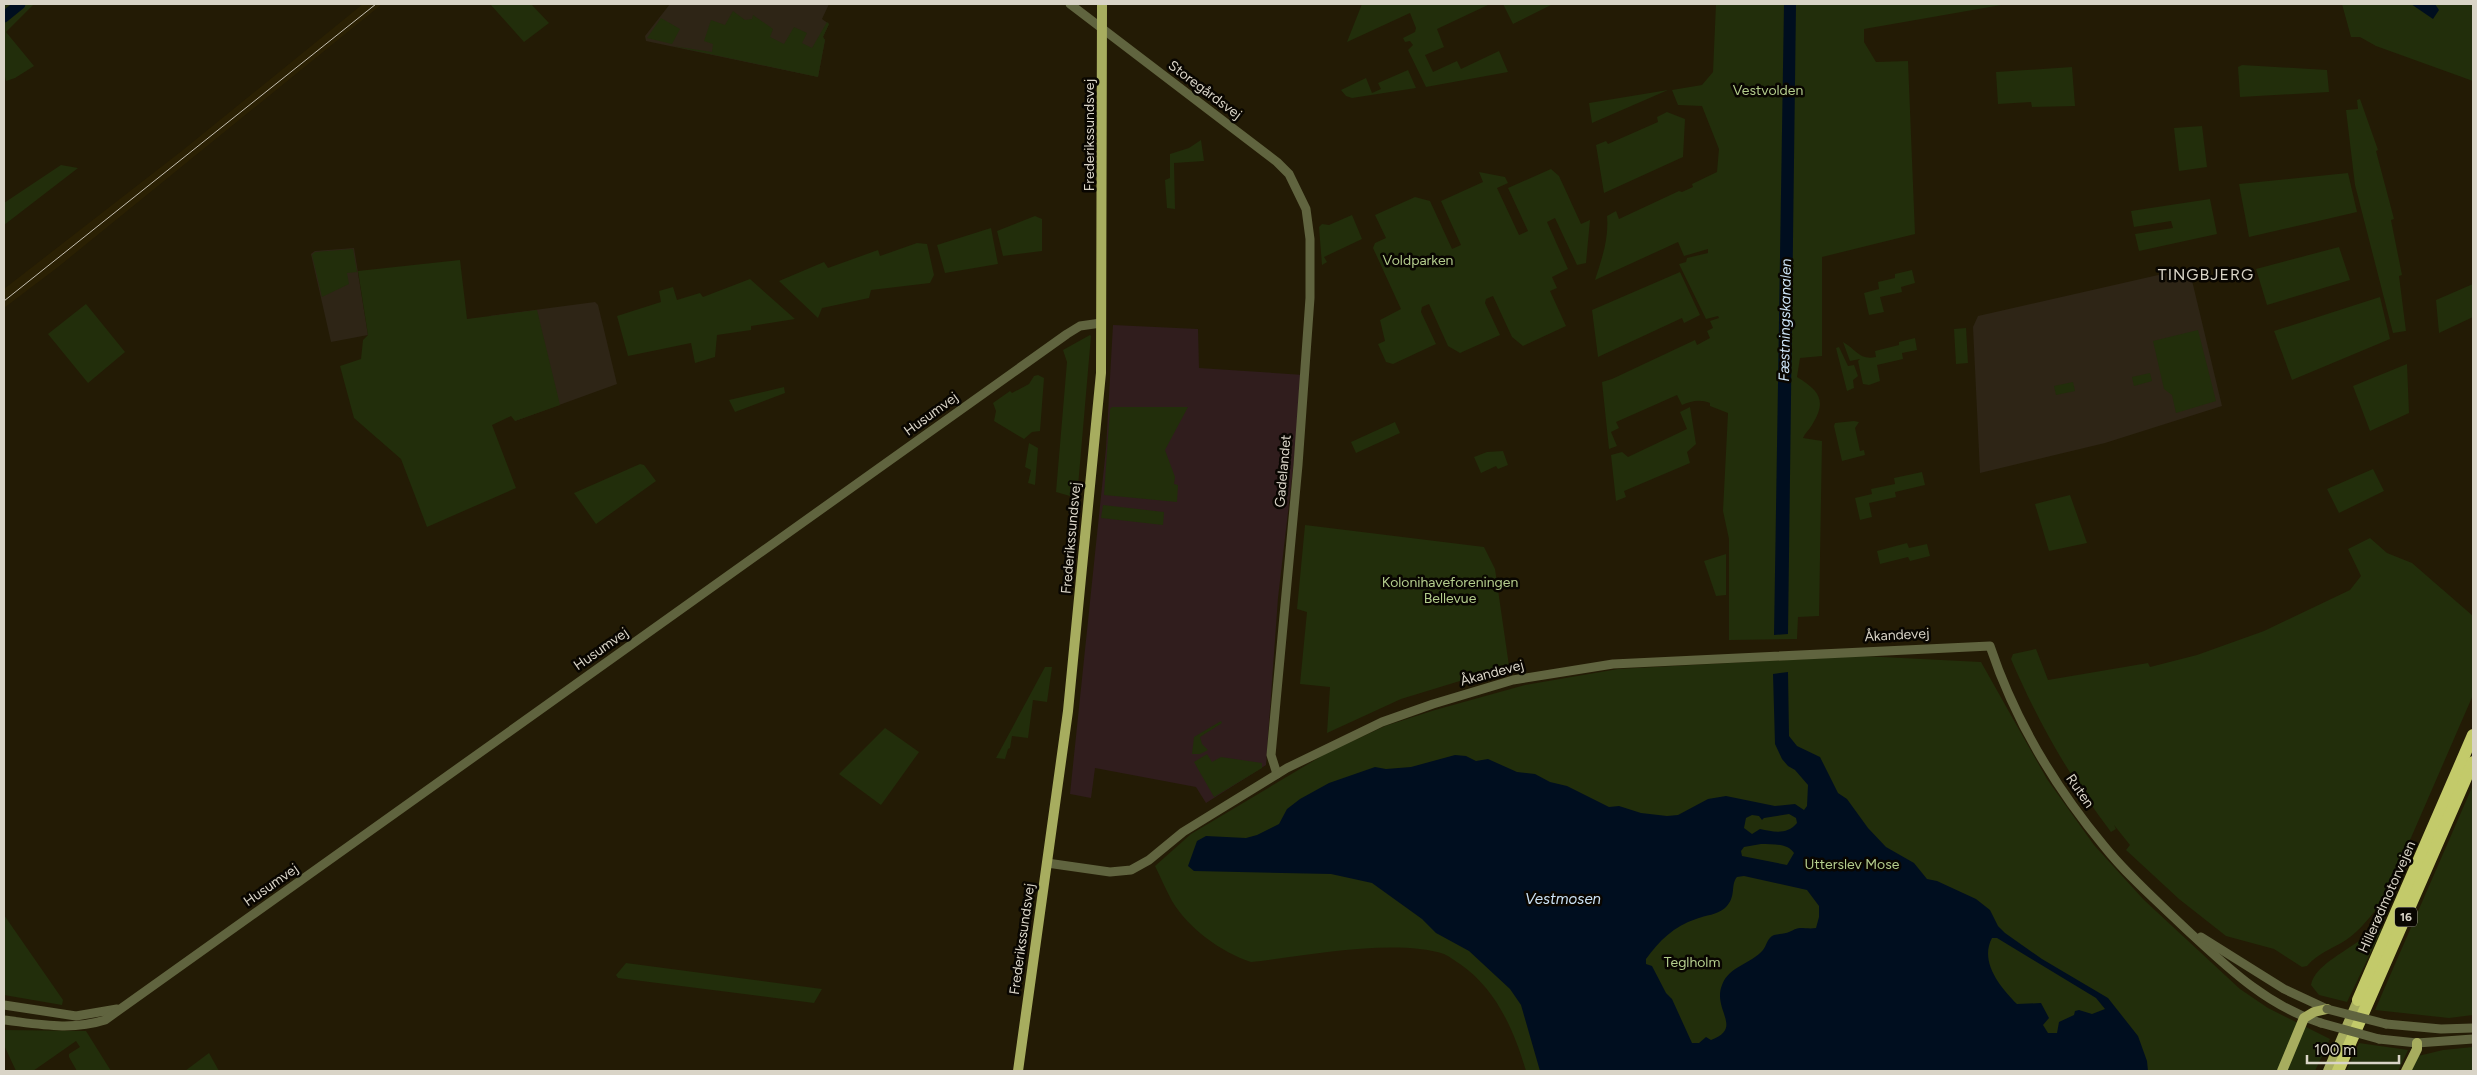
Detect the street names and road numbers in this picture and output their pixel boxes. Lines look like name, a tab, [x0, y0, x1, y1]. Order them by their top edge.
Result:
street label: Storegårdsvej	[1165, 57, 1245, 123]
street label: Frederikssundsvej	[1081, 79, 1098, 191]
street label: Husumvej	[901, 389, 961, 439]
street label: Gadelandet	[1271, 434, 1295, 508]
street label: Frederikssundsvej	[1058, 481, 1084, 595]
street label: Husumvej	[570, 624, 632, 674]
street label: Åkandevej	[1864, 625, 1930, 645]
street label: Åkandevej	[1458, 656, 1526, 690]
street label: Ruten	[2062, 771, 2098, 811]
street label: Hillerødmotorvejen	[2355, 838, 2419, 956]
street label: Husumvej	[240, 860, 302, 910]
street label: Frederikssundsvej	[1006, 882, 1038, 996]
road number: 16	[2395, 908, 2417, 926]

